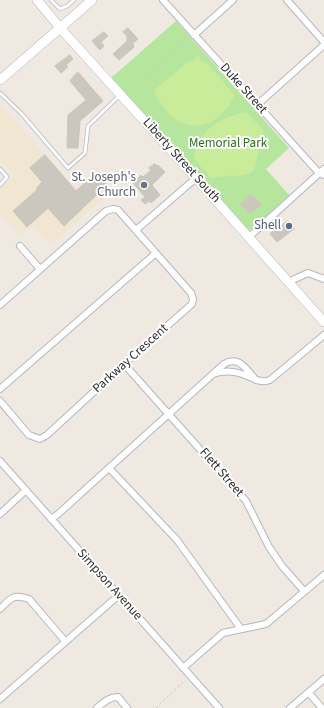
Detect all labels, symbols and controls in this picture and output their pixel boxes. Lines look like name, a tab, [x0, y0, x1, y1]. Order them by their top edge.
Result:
street label: Duke Street	[216, 60, 270, 118]
street label: Liberty Street South	[139, 115, 223, 207]
park label: Memorial Park	[189, 136, 267, 152]
place label: St. Joseph's Church	[71, 170, 136, 201]
marker: St. Joseph's Church	[139, 180, 149, 190]
place label: Shell	[254, 218, 281, 234]
marker: Shell	[284, 221, 294, 231]
street label: Parkway Crescent	[90, 321, 172, 397]
street label: Flett Street	[196, 445, 246, 501]
street label: Simpson Avenue	[73, 546, 145, 624]

